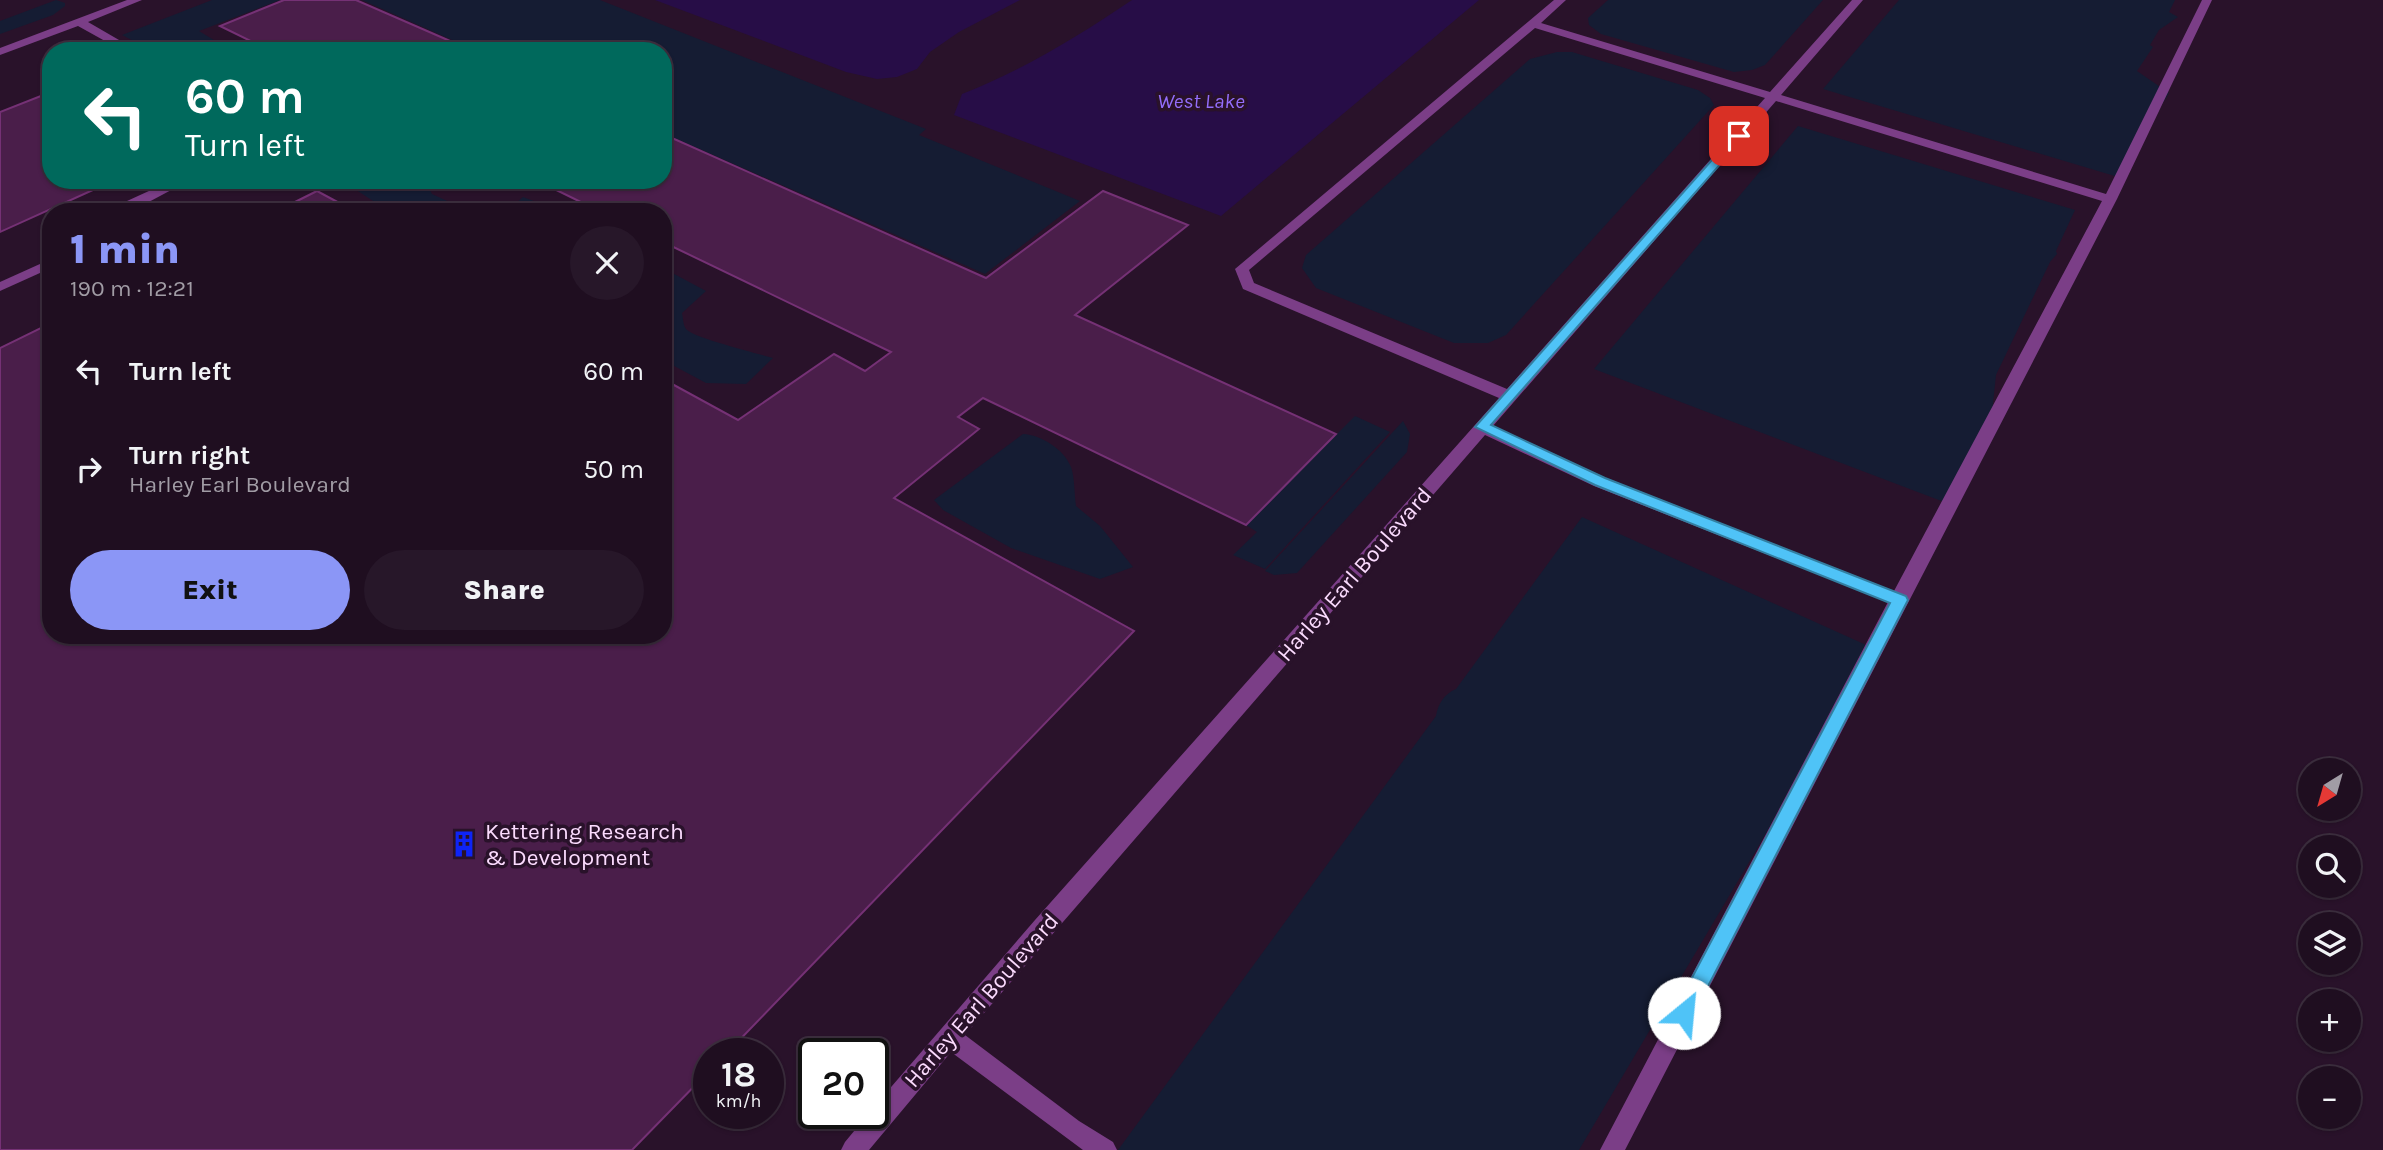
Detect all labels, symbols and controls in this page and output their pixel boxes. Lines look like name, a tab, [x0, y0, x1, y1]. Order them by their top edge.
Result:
text: 60 m	[185, 68, 305, 125]
icon: left	[70, 70, 161, 161]
water label: West Lake	[1157, 89, 1245, 113]
pin	[1709, 106, 1769, 166]
icon: arrive	[1720, 117, 1758, 155]
text: Turn left	[185, 127, 305, 164]
text: 1 min	[70, 224, 180, 274]
button: close	[570, 226, 644, 300]
text: 190 m · 12:21	[70, 275, 194, 302]
icon: left	[70, 352, 108, 390]
text: Turn left	[129, 356, 231, 387]
text: 60 m	[583, 356, 644, 387]
text: Turn right	[129, 440, 250, 471]
icon: right	[70, 450, 108, 488]
text: 50 m	[583, 454, 644, 485]
text: Harley Earl Boulevard	[129, 471, 351, 498]
street label: Harley Earl Boulevard	[1271, 482, 1437, 667]
button: Exit	[70, 550, 350, 630]
button: Share	[364, 550, 644, 630]
north arrow	[2298, 758, 2361, 821]
map controls	[2298, 758, 2361, 1129]
place label: Kettering Research & Development	[485, 818, 684, 871]
building icon: Kettering Research & Development	[449, 829, 479, 859]
button: search	[2298, 835, 2361, 898]
street label: Harley Earl Boulevard	[898, 908, 1064, 1093]
button: layers	[2298, 912, 2361, 975]
position arrow	[1647, 976, 1721, 1050]
button: +	[2298, 989, 2361, 1052]
speed limit sign: 20	[798, 1038, 889, 1129]
text: 18	[721, 1054, 756, 1095]
button: −	[2298, 1066, 2361, 1129]
text: km/h	[716, 1090, 761, 1112]

